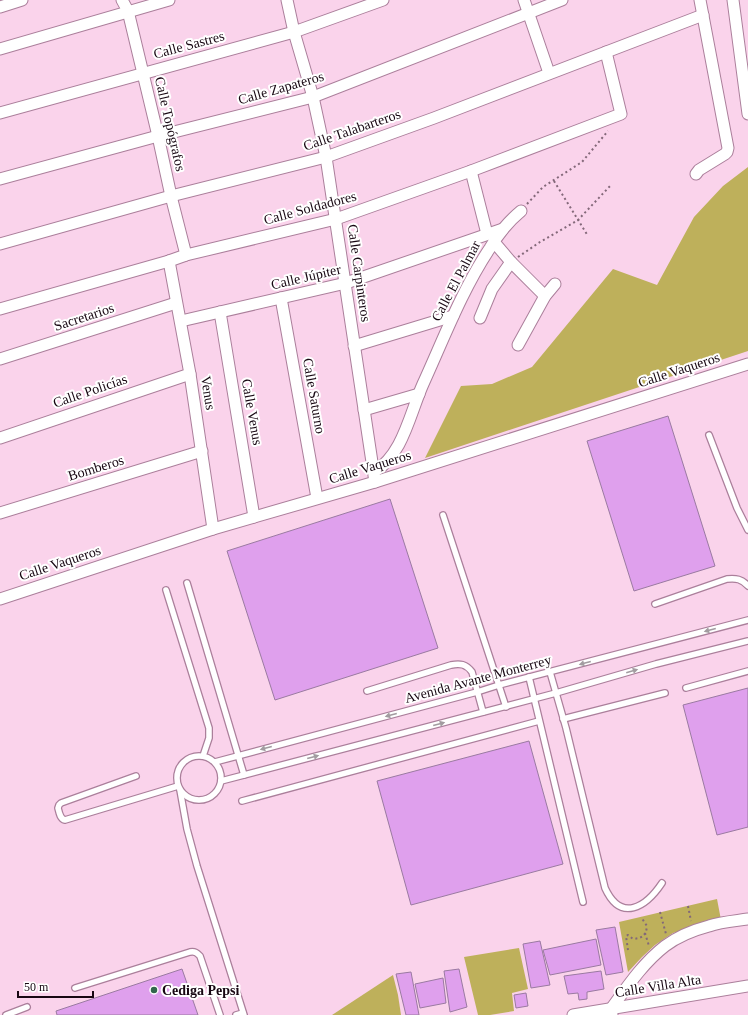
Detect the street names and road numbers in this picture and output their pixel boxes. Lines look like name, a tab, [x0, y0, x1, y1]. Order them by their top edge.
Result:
street label: Calle Sastres	[152, 28, 226, 62]
street label: Calle Zapateros	[237, 69, 325, 107]
street label: Calle Topógrafos	[152, 75, 188, 173]
street label: Calle Talabarteros	[301, 106, 403, 154]
street label: Calle Soldadores	[262, 188, 358, 228]
street label: Calle Carpinteros	[345, 223, 373, 323]
street label: Calle El Palmar	[429, 238, 484, 324]
street label: Calle Júpiter	[270, 262, 343, 292]
street label: Sacretarios	[52, 300, 116, 334]
street label: Calle Vaqueros	[636, 350, 722, 390]
street label: Calle Saturno	[300, 357, 328, 435]
street label: Calle Policías	[51, 371, 129, 411]
street label: Venus	[198, 375, 218, 411]
street label: Calle Venus	[239, 378, 265, 446]
street label: Calle Vaqueros	[327, 447, 413, 487]
street label: Bomberos	[66, 452, 126, 484]
street label: Calle Vaqueros	[17, 543, 103, 583]
street label: Avenida Avante Monterrey	[403, 652, 553, 706]
street label: Calle Villa Alta	[614, 972, 703, 1000]

